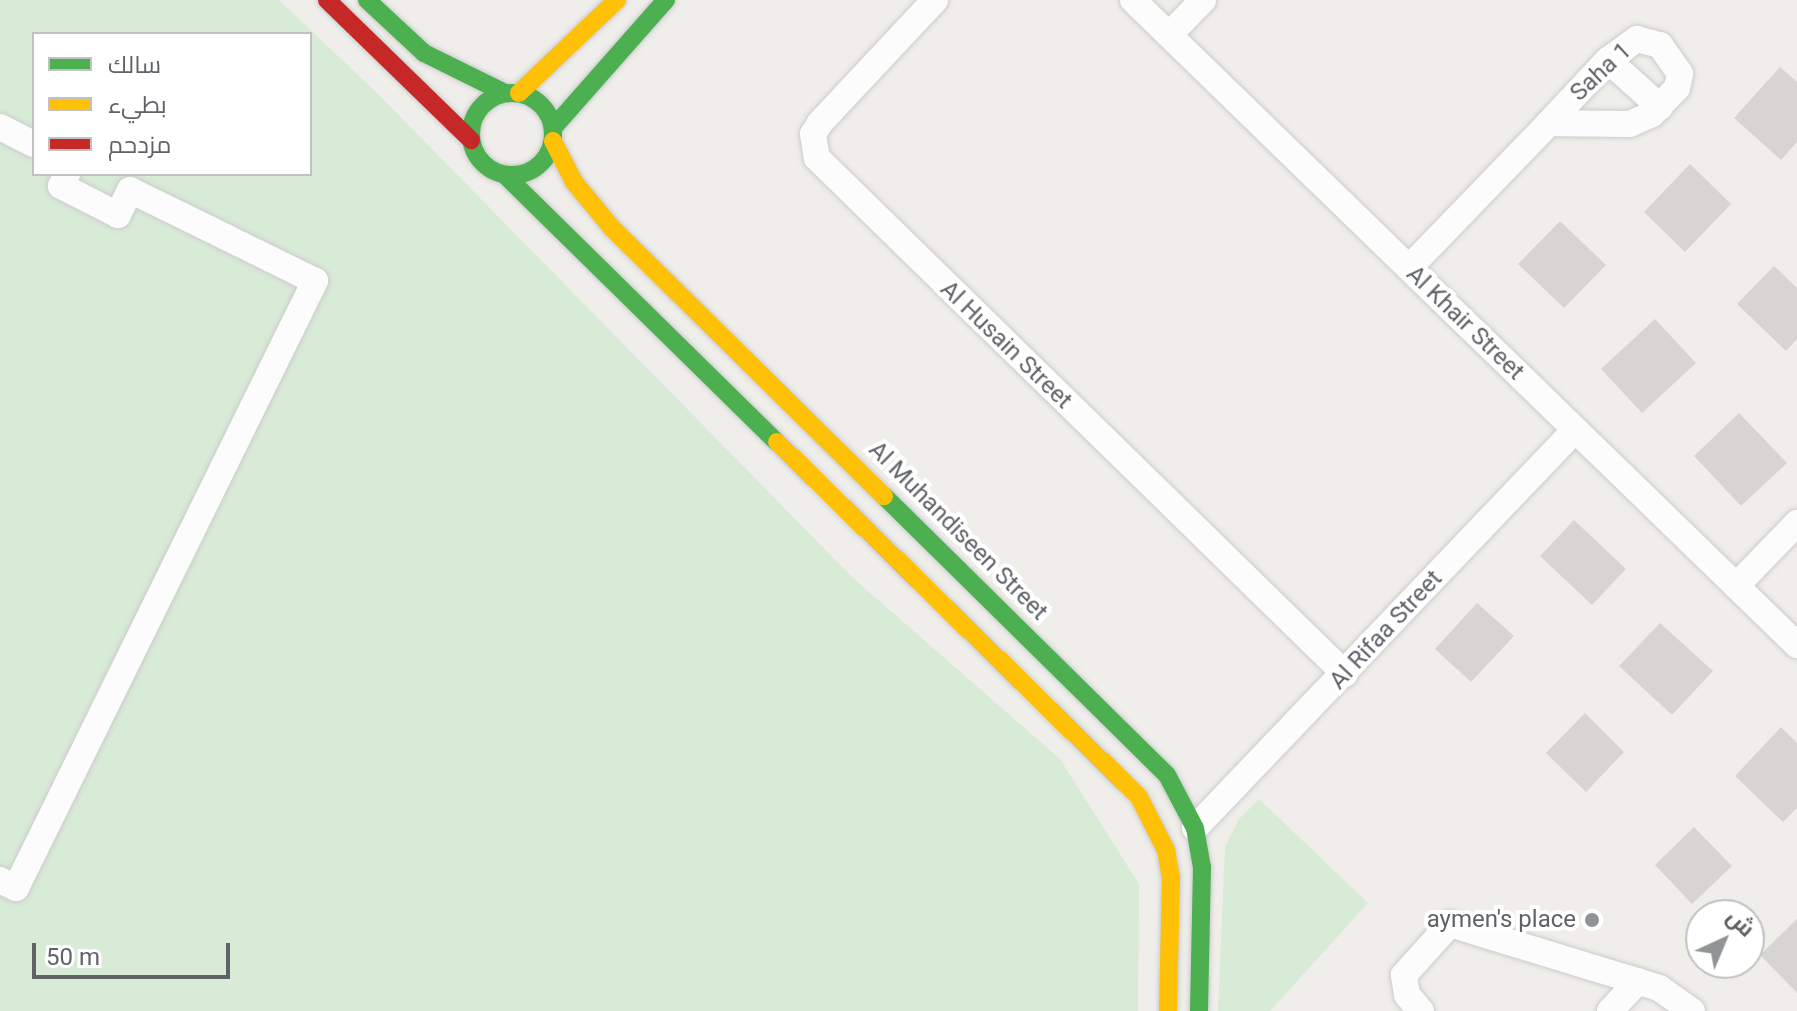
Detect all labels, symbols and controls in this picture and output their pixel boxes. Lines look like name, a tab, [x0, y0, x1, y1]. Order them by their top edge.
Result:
legend	[32, 32, 312, 176]
street label: Saha 1	[1564, 37, 1638, 107]
text: سالك	[108, 51, 161, 79]
text: بطيء	[108, 91, 167, 119]
text: مزدحم	[108, 131, 171, 159]
street label: Al Khair Street	[1400, 260, 1530, 386]
street label: Al Husain Street	[934, 275, 1078, 415]
street label: Al Muhandiseen Street	[863, 436, 1053, 626]
street label: Al Rifaa Street	[1324, 565, 1448, 695]
north arrow	[1685, 899, 1765, 979]
text: ش	[1722, 904, 1759, 942]
place label: aymen's place	[1427, 906, 1576, 934]
marker: aymen's place	[1583, 911, 1601, 929]
scale bar	[36, 927, 234, 977]
text: 50 m	[46, 943, 100, 971]

